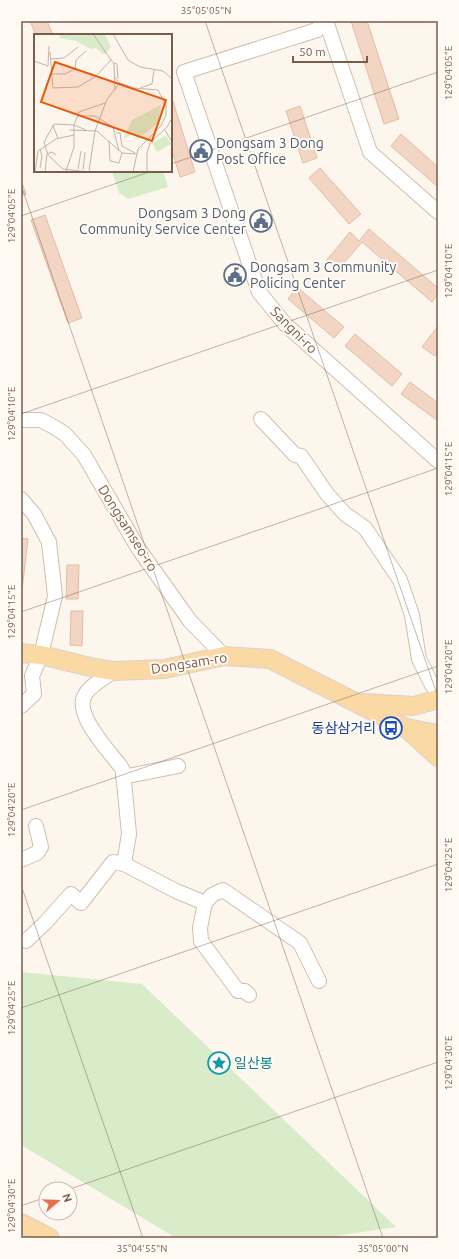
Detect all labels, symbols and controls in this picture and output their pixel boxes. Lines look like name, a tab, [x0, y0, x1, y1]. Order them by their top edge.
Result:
text: 35°05'05"N	[181, 5, 231, 16]
inset map	[34, 34, 172, 172]
scale bar	[293, 38, 367, 64]
text: 50 m	[299, 45, 326, 58]
text: 129°04'05"E	[443, 45, 454, 100]
place label: Dongsam 3 Dong Post Office	[216, 135, 324, 167]
public building icon: Dongsam 3 Dong Post Office	[188, 138, 214, 164]
text: 129°04'05"E	[6, 188, 17, 243]
place label: Dongsam 3 Dong Community Service Center	[79, 205, 247, 237]
public building icon: Dongsam 3 Dong Community Service Center	[248, 208, 274, 234]
text: 129°04'10"E	[443, 243, 454, 298]
place label: Dongsam 3 Community Policing Center	[250, 259, 397, 291]
public building icon: Dongsam 3 Community Policing Center	[222, 262, 248, 288]
street label: Sangni-ro	[267, 303, 321, 357]
text: 129°04'10"E	[6, 386, 17, 441]
text: 129°04'15"E	[443, 441, 454, 496]
street label: Dongsamseo-ro	[95, 482, 161, 574]
text: 129°04'15"E	[6, 584, 17, 639]
text: 129°04'20"E	[443, 639, 454, 694]
street label: Dongsam-ro	[150, 649, 228, 677]
bus stop icon: 동삼삼거리	[378, 715, 404, 741]
place label: 동삼삼거리	[312, 720, 376, 736]
text: 129°04'20"E	[6, 782, 17, 837]
text: 129°04'25"E	[443, 837, 454, 892]
text: 129°04'25"E	[6, 980, 17, 1035]
text: 129°04'30"E	[443, 1035, 454, 1090]
place icon: 일산봉	[206, 1050, 232, 1076]
place label: 일산봉	[234, 1055, 273, 1071]
text: 129°04'30"E	[6, 1178, 17, 1233]
north arrow	[38, 1181, 78, 1221]
text: N	[60, 1192, 74, 1204]
text: 35°04'55"N	[117, 1243, 167, 1254]
text: 35°05'00"N	[358, 1243, 408, 1254]

